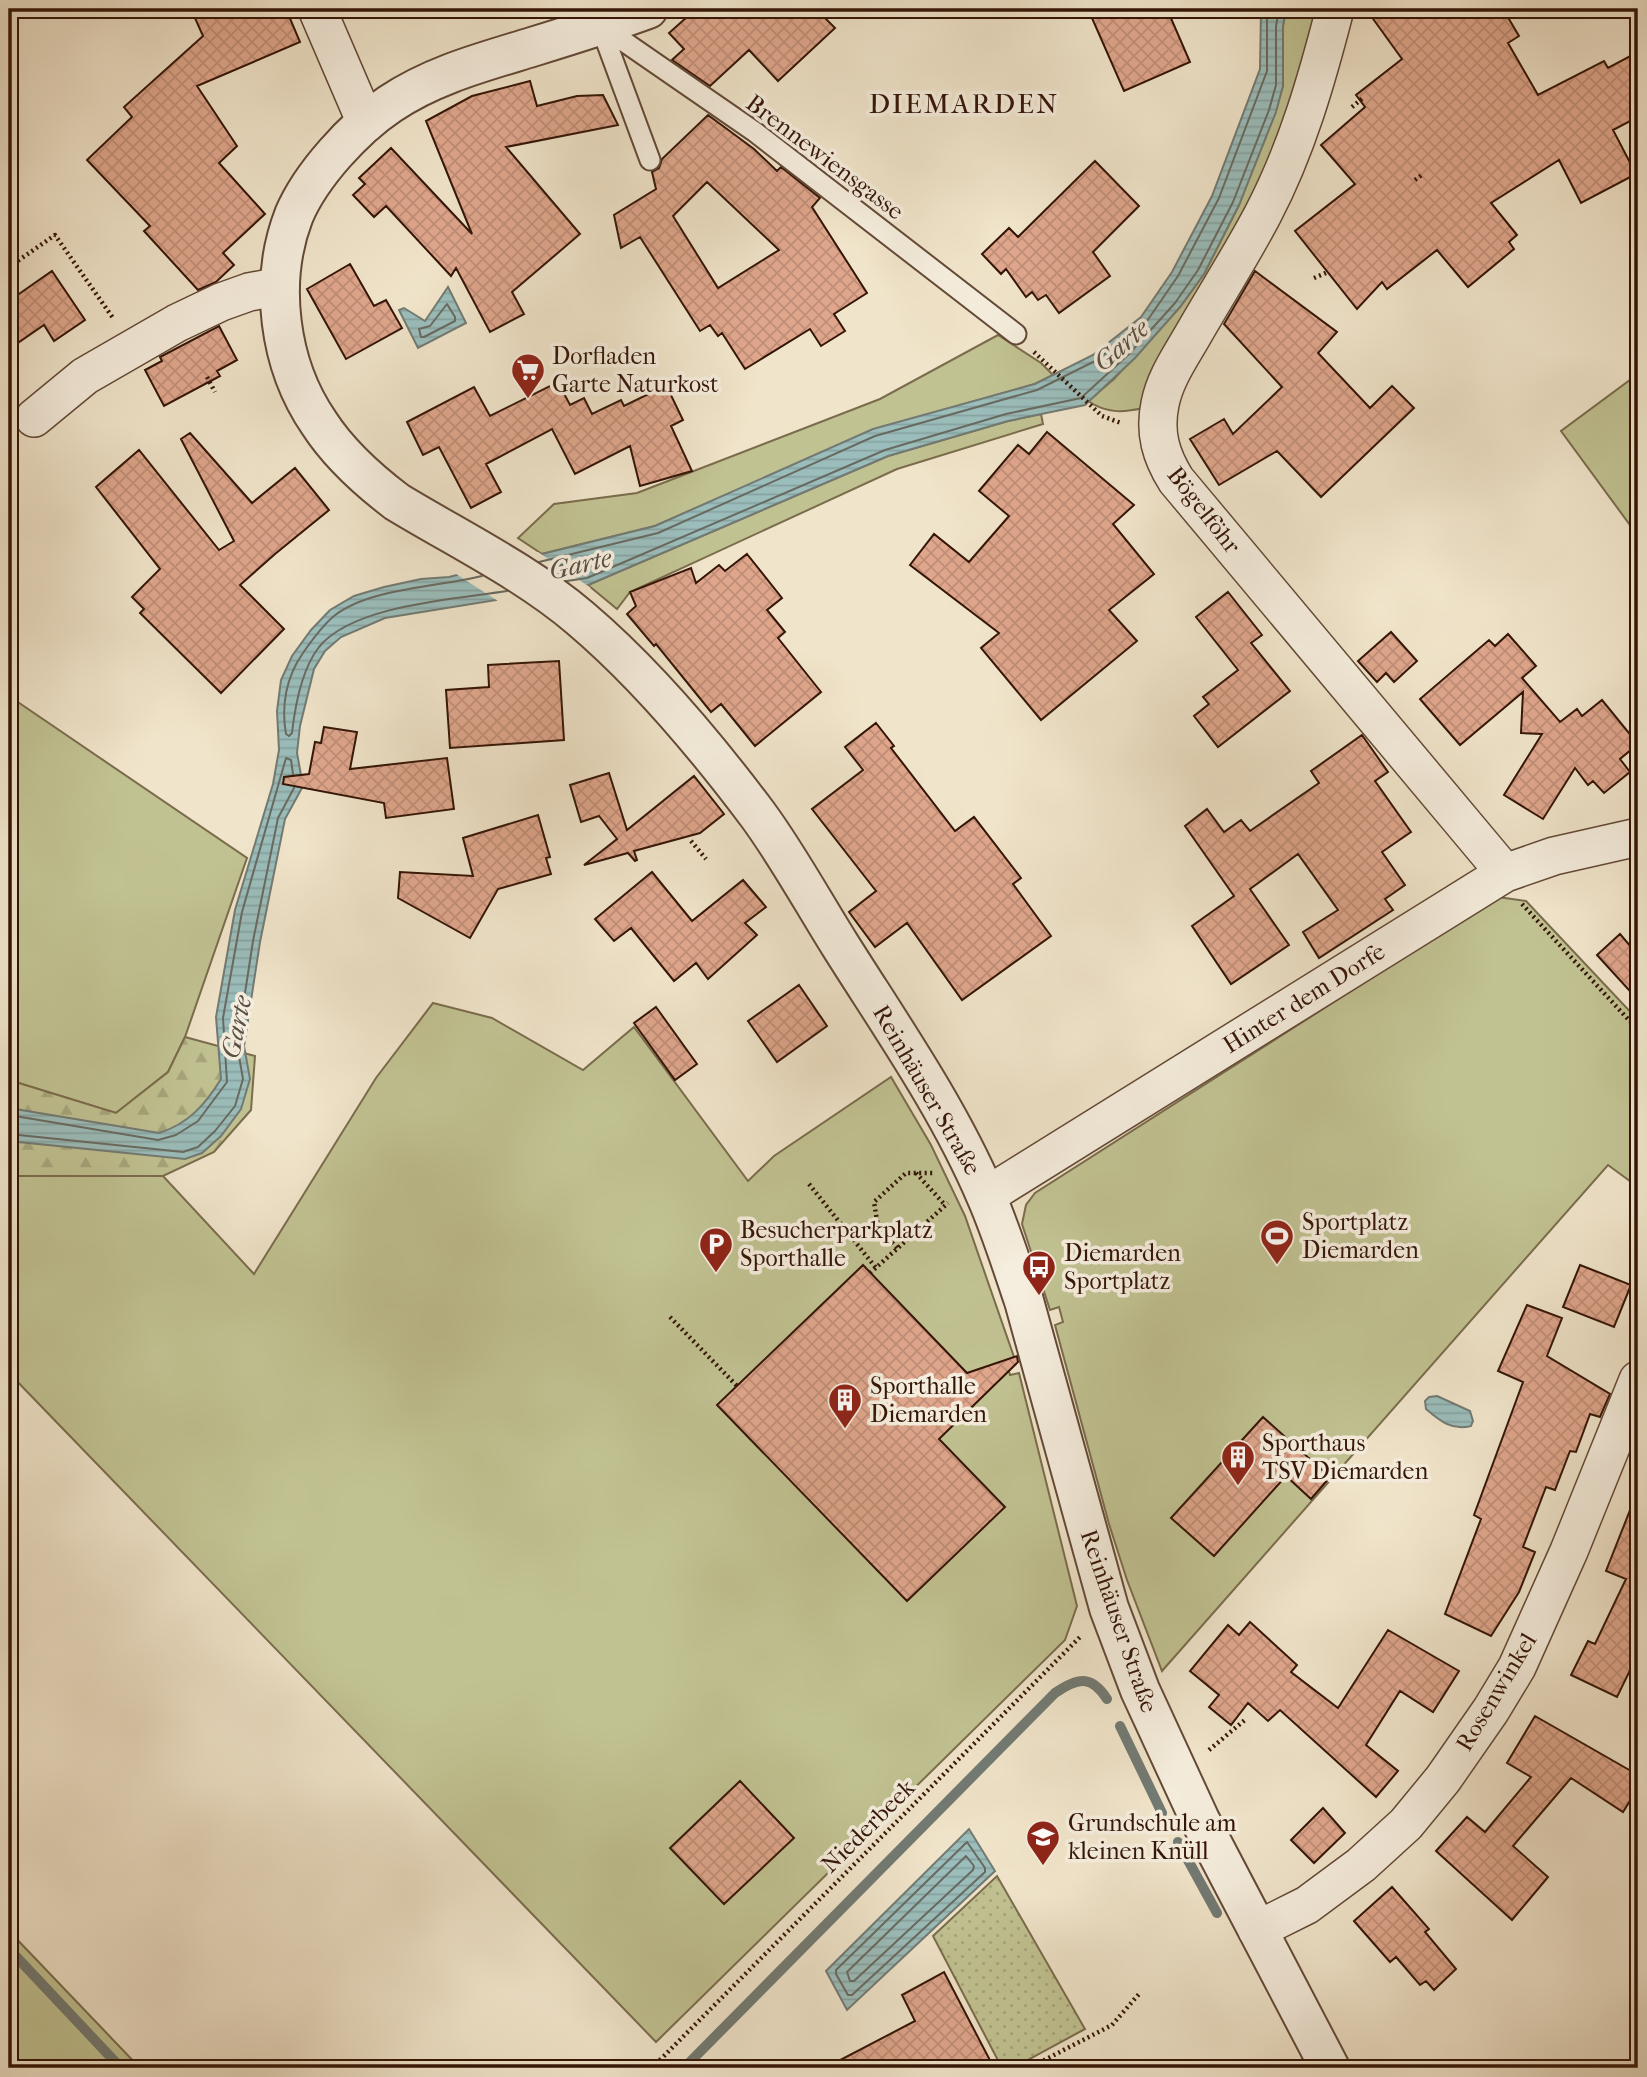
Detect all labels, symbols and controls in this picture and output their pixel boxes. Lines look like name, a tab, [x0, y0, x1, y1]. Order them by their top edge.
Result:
district label: DIEMARDEN	[869, 87, 1059, 120]
street label: Brennewiensgasse	[741, 89, 909, 225]
water label: Garte	[1087, 312, 1156, 378]
place label: Dorfladen Garte Naturkost	[552, 342, 719, 398]
supermarket icon: Dorfladen Garte Naturkost	[509, 351, 547, 400]
street label: Bögelföhr	[1162, 461, 1247, 559]
water label: Garte	[546, 542, 616, 587]
street label: Hinter dem Dorfe	[1218, 937, 1390, 1059]
water label: Garte	[215, 992, 259, 1061]
street label: Reinhäuser Straße	[867, 1000, 987, 1180]
place label: Sportplatz Diemarden	[1302, 1208, 1419, 1264]
place label: Besucherparkplatz Sporthalle	[740, 1216, 933, 1272]
sports icon: Sportplatz Diemarden	[1258, 1217, 1296, 1266]
parking icon: Besucherparkplatz Sporthalle	[697, 1225, 735, 1274]
place label: Diemarden Sportplatz	[1064, 1239, 1181, 1295]
bus stop icon: Diemarden Sportplatz	[1020, 1248, 1058, 1297]
place label: Sporthalle Diemarden	[870, 1372, 987, 1428]
building icon: Sporthalle Diemarden	[826, 1381, 864, 1430]
place label: Sporthaus TSV Diemarden	[1262, 1429, 1428, 1485]
building icon: Sporthaus TSV Diemarden	[1219, 1438, 1257, 1487]
street label: Reinhäuser Straße	[1075, 1526, 1163, 1716]
street label: Rosenwinkel	[1450, 1628, 1542, 1756]
street label: Niederbeek	[816, 1773, 921, 1878]
place label: Grundschule am kleinen Knüll	[1068, 1809, 1236, 1865]
school or university icon: Grundschule am kleinen Knüll	[1024, 1818, 1062, 1867]

